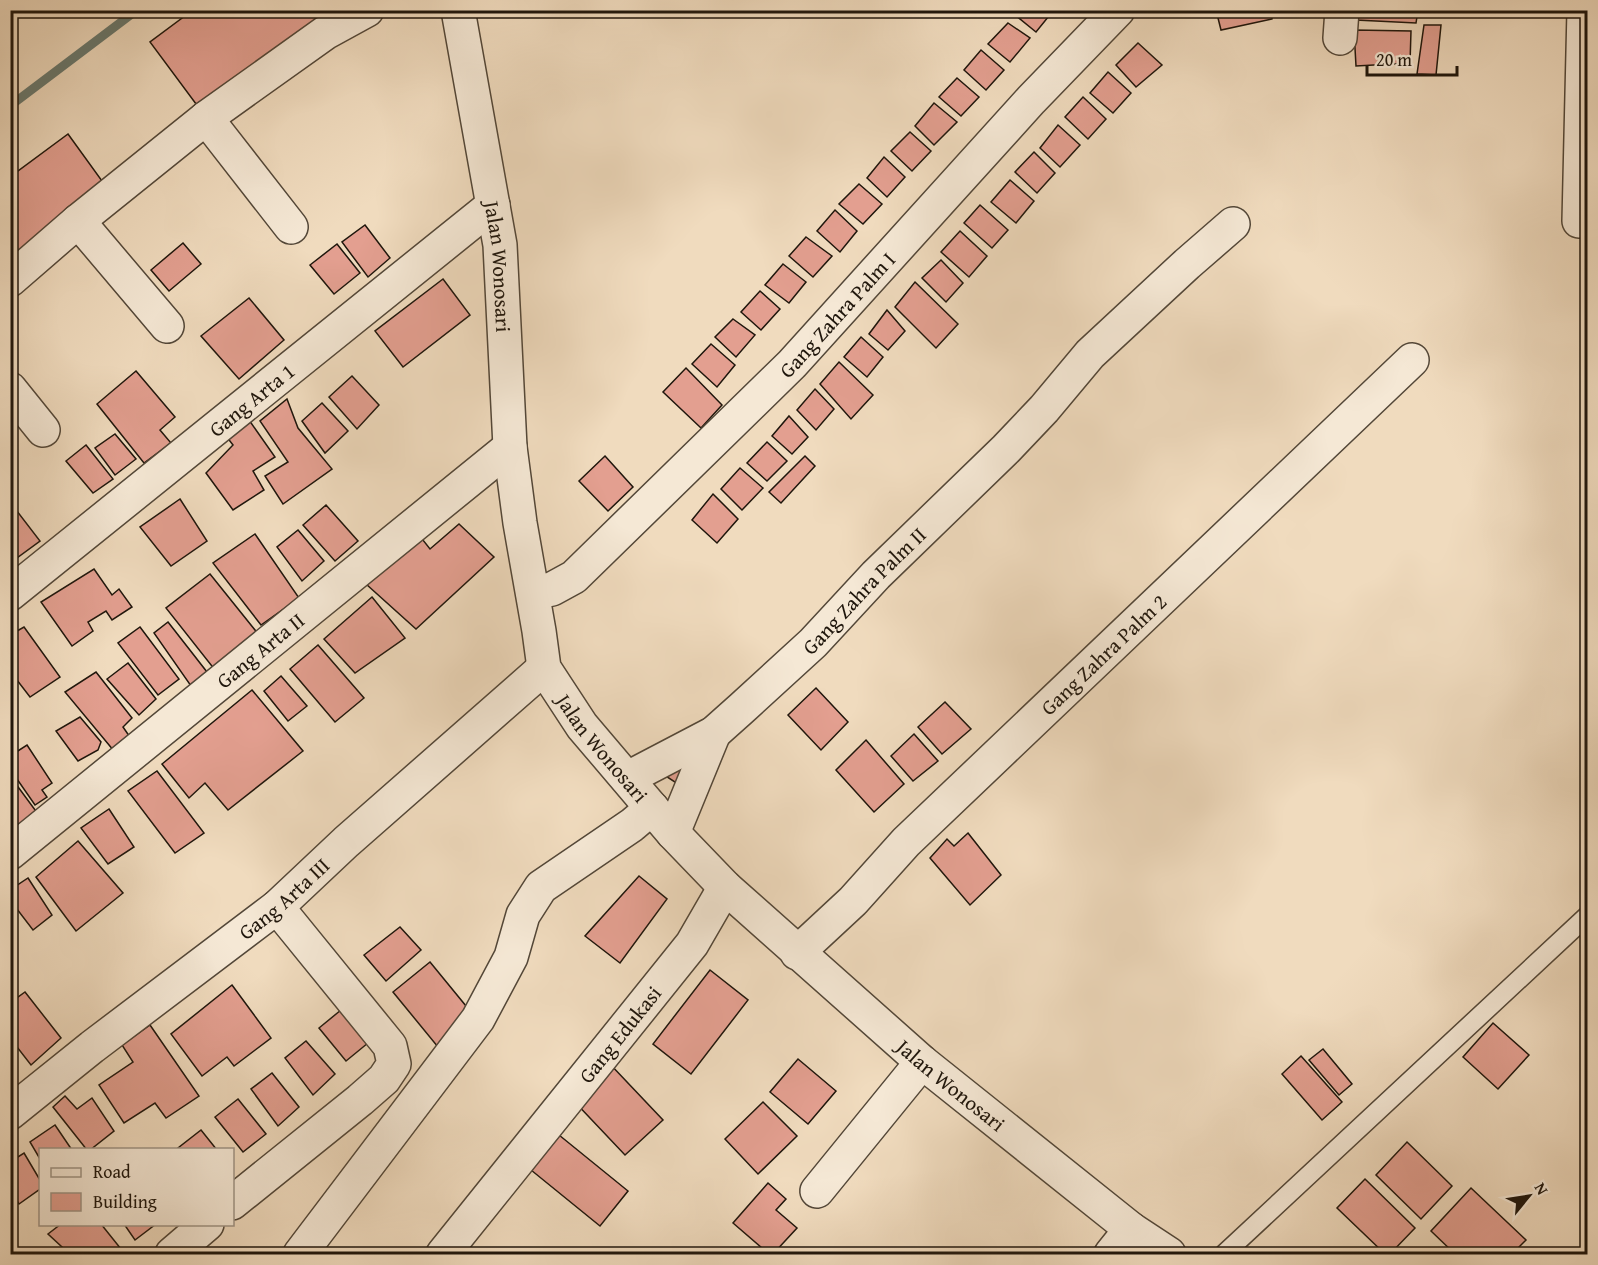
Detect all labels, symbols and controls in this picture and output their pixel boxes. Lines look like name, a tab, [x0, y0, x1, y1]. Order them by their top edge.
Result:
scale bar	[1367, 39, 1457, 77]
text: 20 m	[1376, 46, 1412, 73]
street label: Jalan Wonosari	[476, 195, 520, 333]
street label: Gang Zahra Palm I	[772, 245, 902, 385]
street label: Gang Arta 1	[202, 355, 301, 444]
street label: Gang Zahra Palm II	[795, 519, 933, 661]
street label: Gang Zahra Palm 2	[1033, 586, 1173, 722]
street label: Gang Arta II	[209, 605, 311, 695]
street label: Jalan Wonosari	[548, 685, 656, 809]
street label: Gang Arta III	[232, 850, 336, 947]
street label: Gang Edukasi	[571, 979, 668, 1090]
street label: Jalan Wonosari	[888, 1029, 1012, 1139]
legend	[39, 1148, 234, 1226]
text: Road	[93, 1158, 131, 1185]
north arrow	[1499, 1166, 1559, 1226]
text: N	[1529, 1178, 1555, 1199]
text: Building	[93, 1188, 157, 1215]

